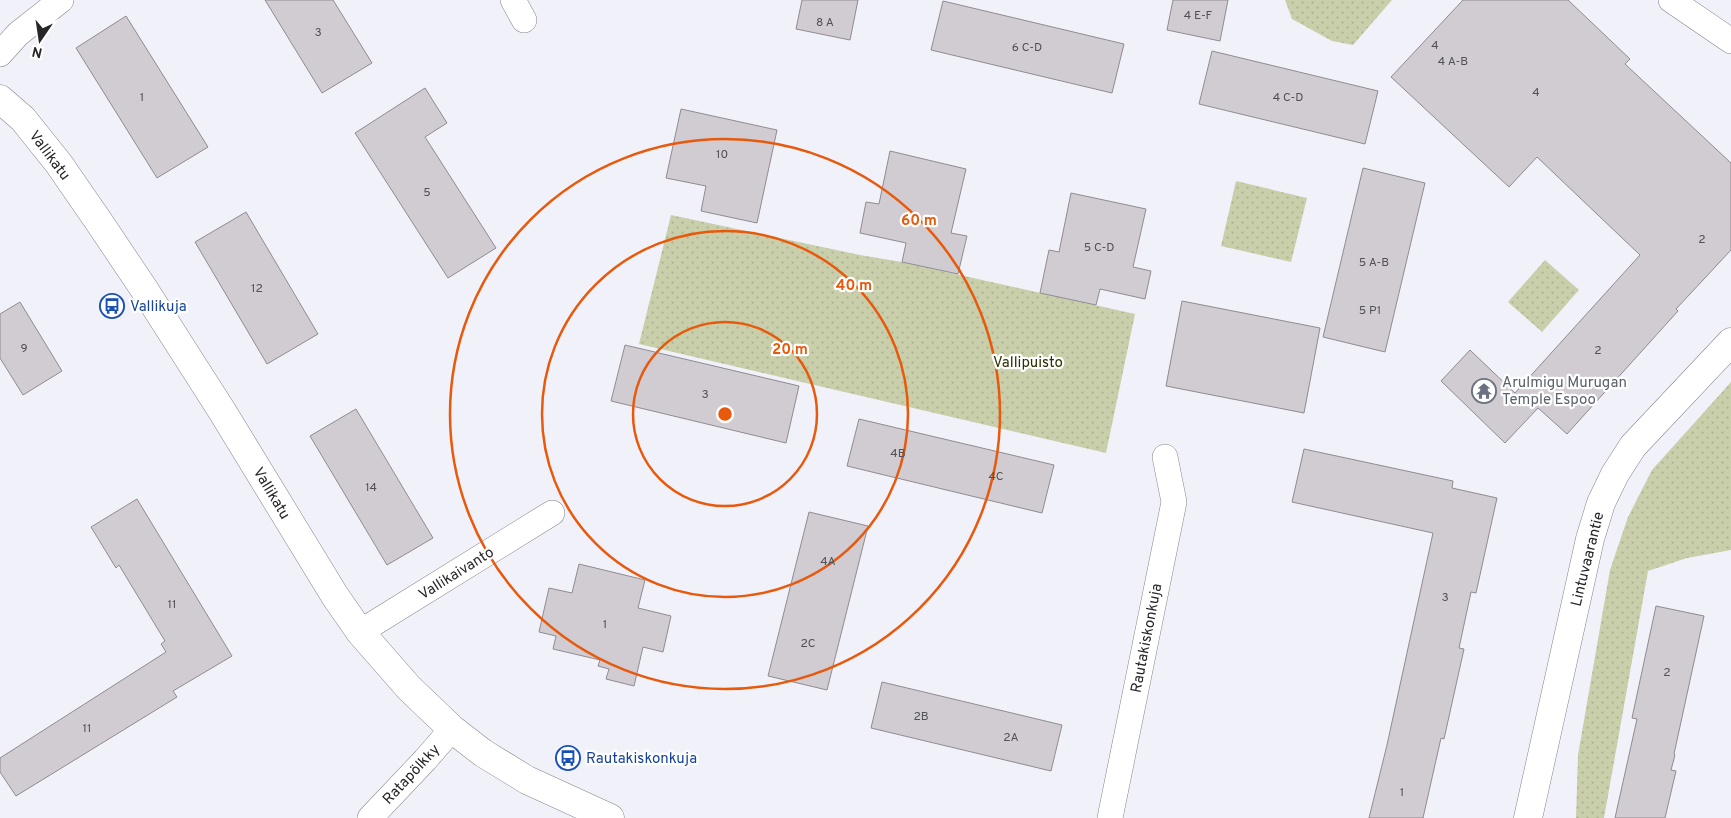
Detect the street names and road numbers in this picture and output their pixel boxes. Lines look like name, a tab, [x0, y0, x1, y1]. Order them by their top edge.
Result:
street label: Vallikatu	[24, 127, 74, 184]
street label: Vallikatu	[248, 464, 294, 523]
street label: Lintuvaarantie	[1568, 510, 1609, 609]
street label: Vallikaivanto	[416, 544, 498, 605]
street label: Rautakiskonkuja	[1128, 582, 1167, 695]
street label: Ratapölkky	[379, 741, 445, 809]

